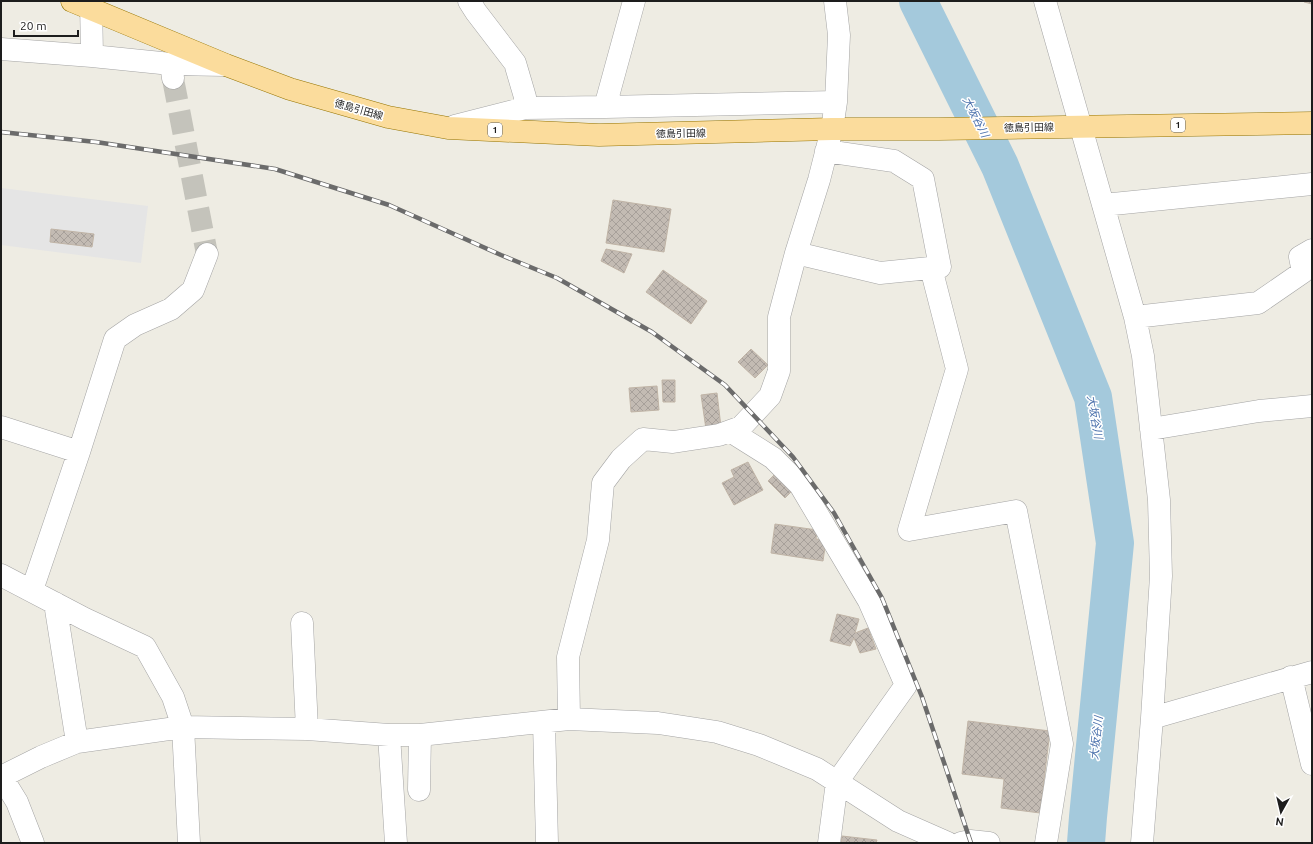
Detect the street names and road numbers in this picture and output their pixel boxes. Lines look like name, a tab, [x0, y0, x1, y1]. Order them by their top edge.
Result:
street label: 徳島引田線	[333, 97, 384, 122]
road number: 1	[1171, 118, 1185, 132]
street label: 徳島引田線	[1004, 122, 1054, 133]
road number: 1	[488, 123, 502, 137]
street label: 徳島引田線	[656, 128, 706, 139]

